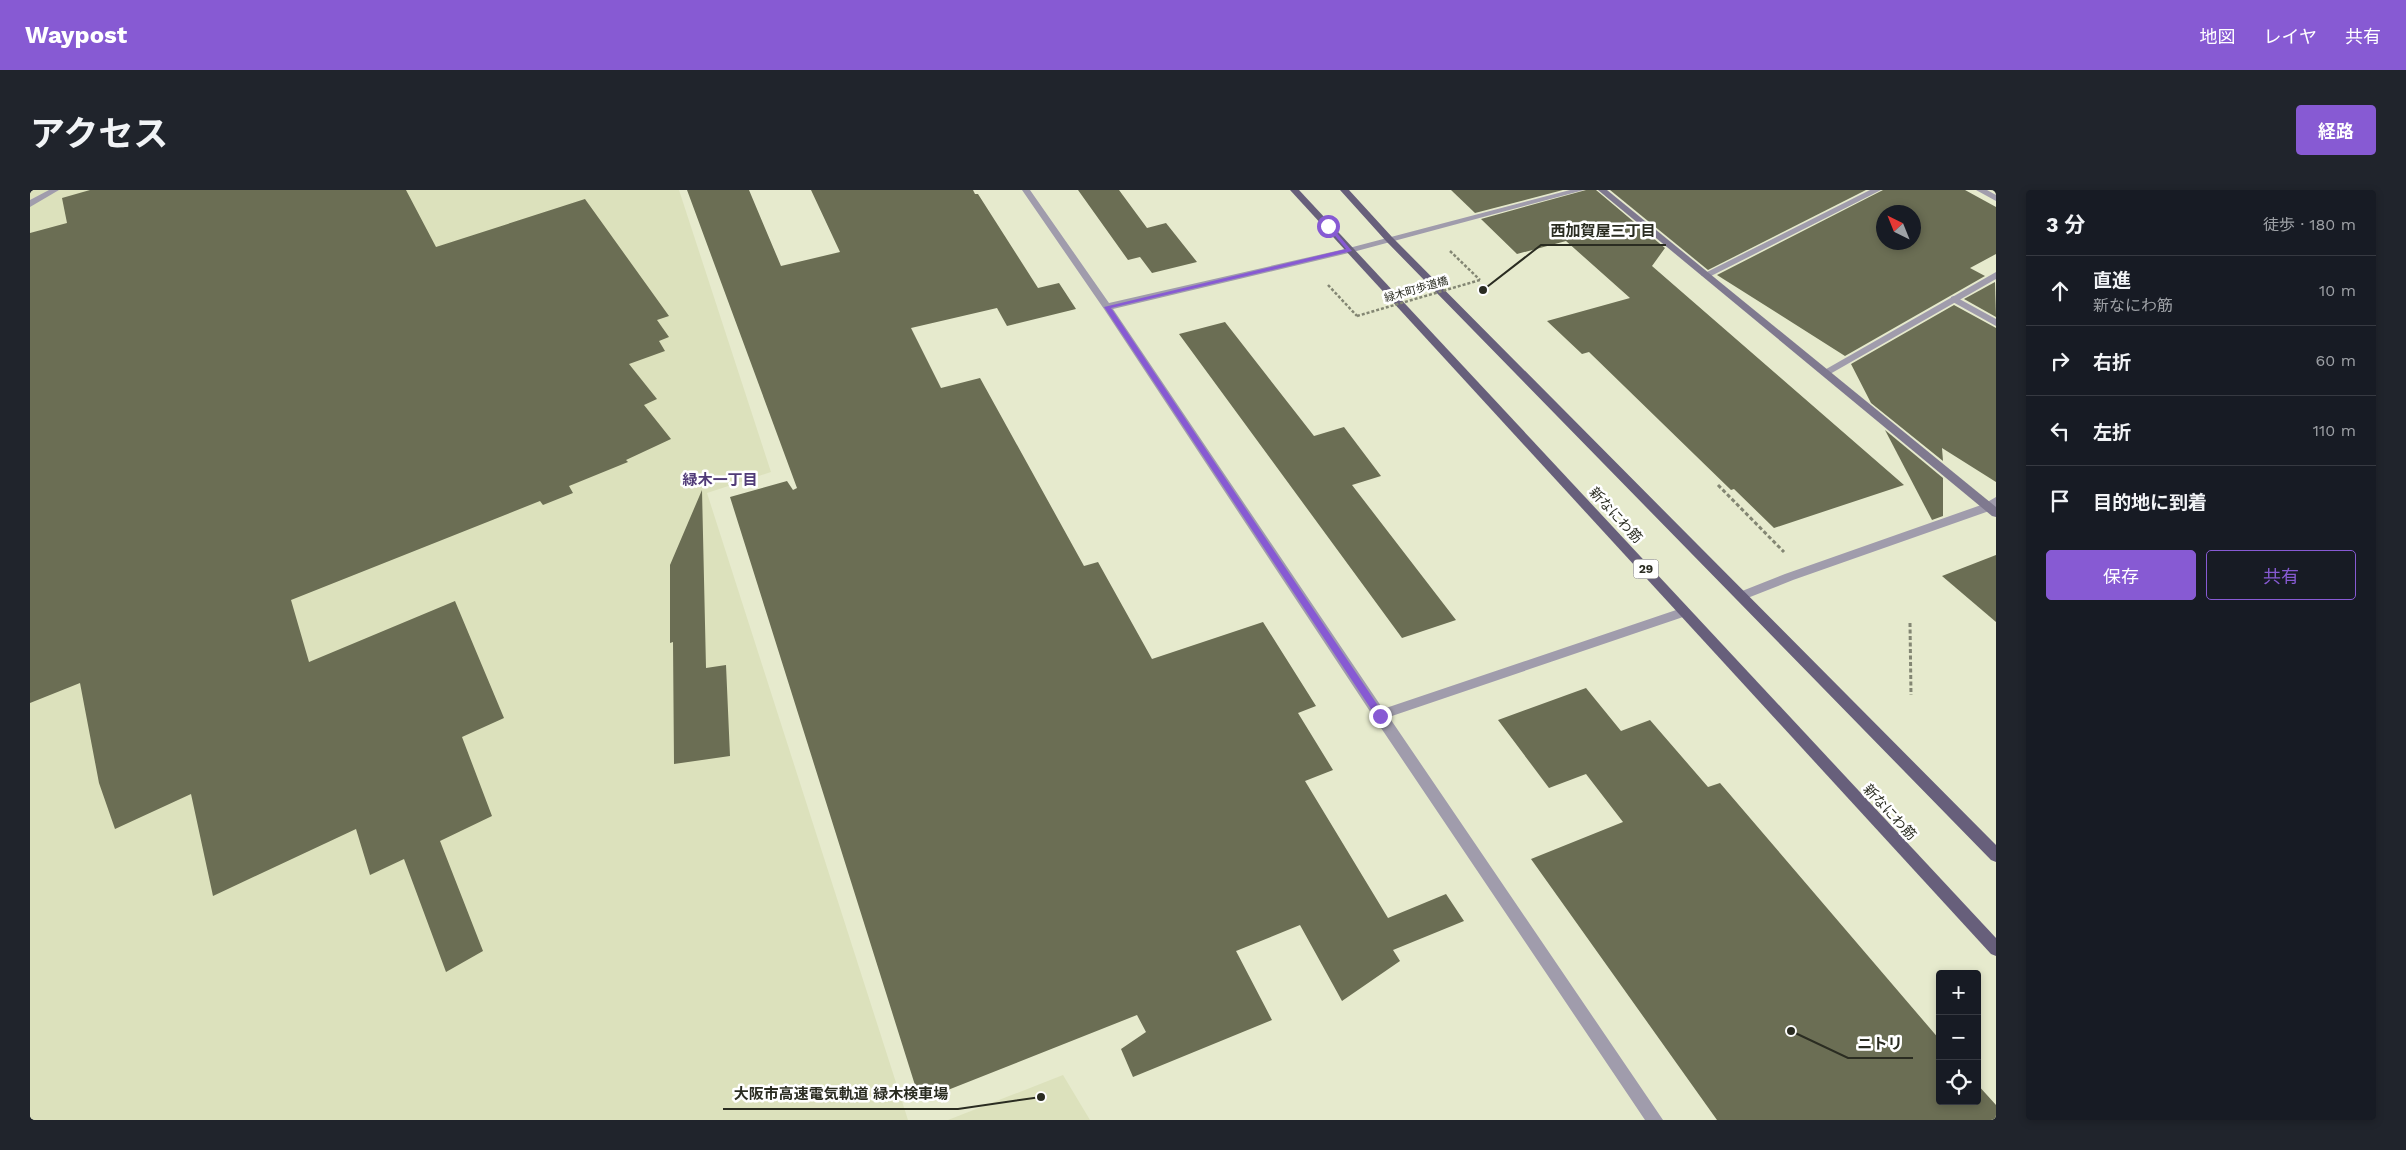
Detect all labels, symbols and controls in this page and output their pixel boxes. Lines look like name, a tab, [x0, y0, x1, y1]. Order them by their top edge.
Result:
text: Waypost	[25, 21, 127, 49]
text: 地図	[2200, 26, 2236, 47]
text: レイヤ	[2264, 26, 2317, 47]
text: 共有	[2345, 26, 2381, 47]
button: 経路	[2296, 105, 2376, 155]
text: アクセス	[30, 113, 168, 155]
north arrow	[1876, 205, 1921, 250]
text: 3 分	[2046, 212, 2085, 237]
route start	[1317, 215, 1340, 238]
callout: 西加賀屋三丁目	[1541, 215, 1666, 245]
text: 徒歩 · 180 m	[2263, 215, 2356, 234]
text: 西加賀屋三丁目	[1550, 222, 1656, 240]
text: 直進	[2093, 269, 2131, 292]
street label: 緑木町歩道橋	[1383, 274, 1450, 305]
icon: ahead	[2046, 277, 2074, 305]
text: 10 m	[2319, 281, 2356, 300]
text: 新なにわ筋	[2093, 296, 2173, 315]
icon: right	[2046, 347, 2074, 375]
text: 右折	[2093, 351, 2131, 374]
text: 60 m	[2316, 351, 2356, 370]
icon: left	[2046, 417, 2074, 445]
text: 左折	[2093, 421, 2131, 444]
text: 110 m	[2313, 421, 2356, 440]
district label: 緑木一丁目	[682, 471, 758, 489]
street label: 新なにわ筋	[1586, 484, 1646, 546]
icon: arrive	[2046, 487, 2074, 515]
text: 目的地に到着	[2093, 491, 2207, 514]
button: 保存	[2046, 550, 2196, 600]
button: 共有	[2206, 550, 2356, 600]
road number: 29	[1634, 559, 1658, 578]
route end	[1369, 705, 1392, 728]
street label: 新なにわ筋	[1860, 781, 1920, 843]
map controls	[1936, 970, 1981, 1105]
button: +	[1936, 970, 1981, 1015]
button: −	[1936, 1015, 1981, 1060]
callout: ニトリ	[1848, 1028, 1913, 1058]
text: ニトリ	[1857, 1035, 1903, 1053]
button: locate	[1936, 1060, 1981, 1105]
callout: 大阪市高速電気軌道 緑木検車場	[723, 1079, 958, 1109]
text: 大阪市高速電気軌道 緑木検車場	[734, 1085, 948, 1103]

